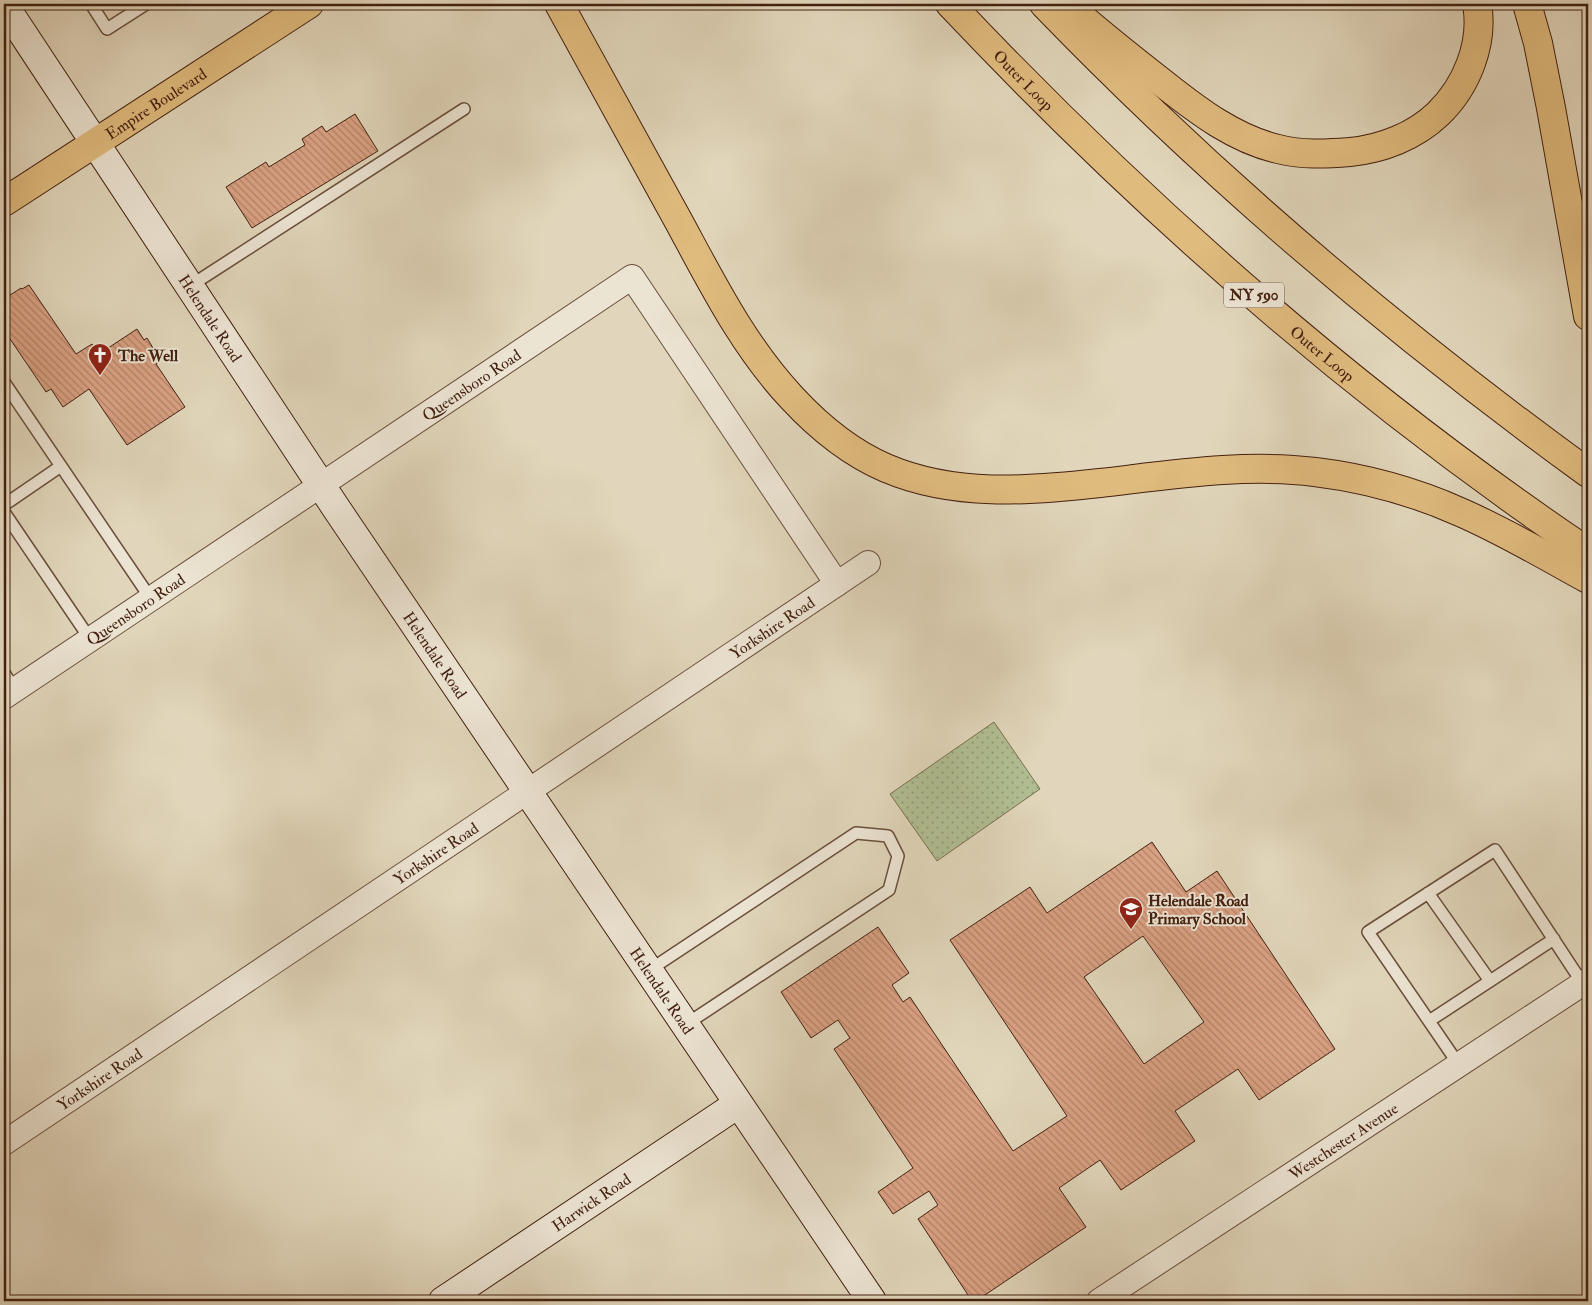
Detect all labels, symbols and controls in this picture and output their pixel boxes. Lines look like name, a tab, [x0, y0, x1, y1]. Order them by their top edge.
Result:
street label: Outer Loop	[989, 46, 1058, 116]
street label: Empire Boulevard	[102, 64, 211, 144]
street label: Helendale Road	[174, 271, 246, 366]
road number: NY 590	[1224, 282, 1284, 308]
street label: Outer Loop	[1286, 322, 1358, 387]
church icon: The Well	[87, 342, 113, 376]
street label: Queensboro Road	[418, 345, 525, 426]
place label: The Well	[117, 346, 179, 366]
street label: Queensboro Road	[83, 570, 189, 650]
street label: Yorkshire Road	[726, 593, 819, 664]
street label: Helendale Road	[398, 608, 471, 703]
street label: Yorkshire Road	[390, 818, 483, 890]
place label: Helendale Road Primary School	[1148, 891, 1249, 930]
school or university icon: Helendale Road Primary School	[1118, 896, 1144, 930]
street label: Helendale Road	[625, 944, 698, 1038]
street label: Yorkshire Road	[54, 1044, 146, 1115]
street label: Westchester Avenue	[1284, 1098, 1402, 1185]
street label: Harwick Road	[548, 1169, 635, 1236]

